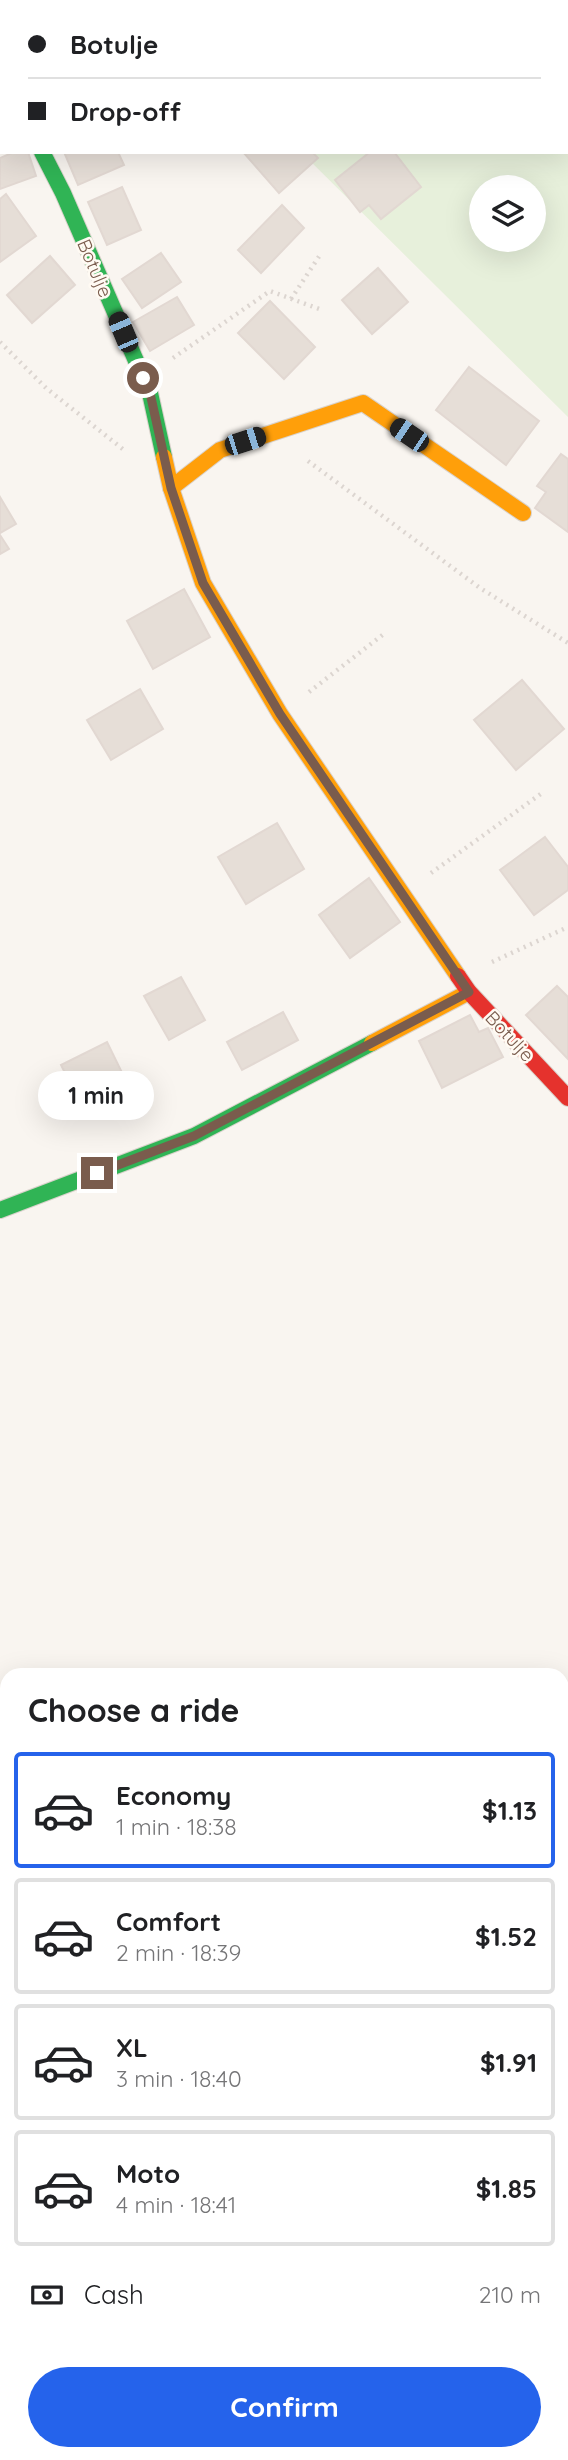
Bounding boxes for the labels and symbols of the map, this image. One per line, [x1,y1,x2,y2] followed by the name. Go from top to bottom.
[72,235,118,301] street label: Botulje
[106,309,141,355] car
[127,362,159,394] route start
[386,415,433,455] car
[222,425,269,457] car
[480,1005,540,1067] street label: Botulje
[39,1072,155,1120] callout: 1 min
[81,1157,113,1189] route end

